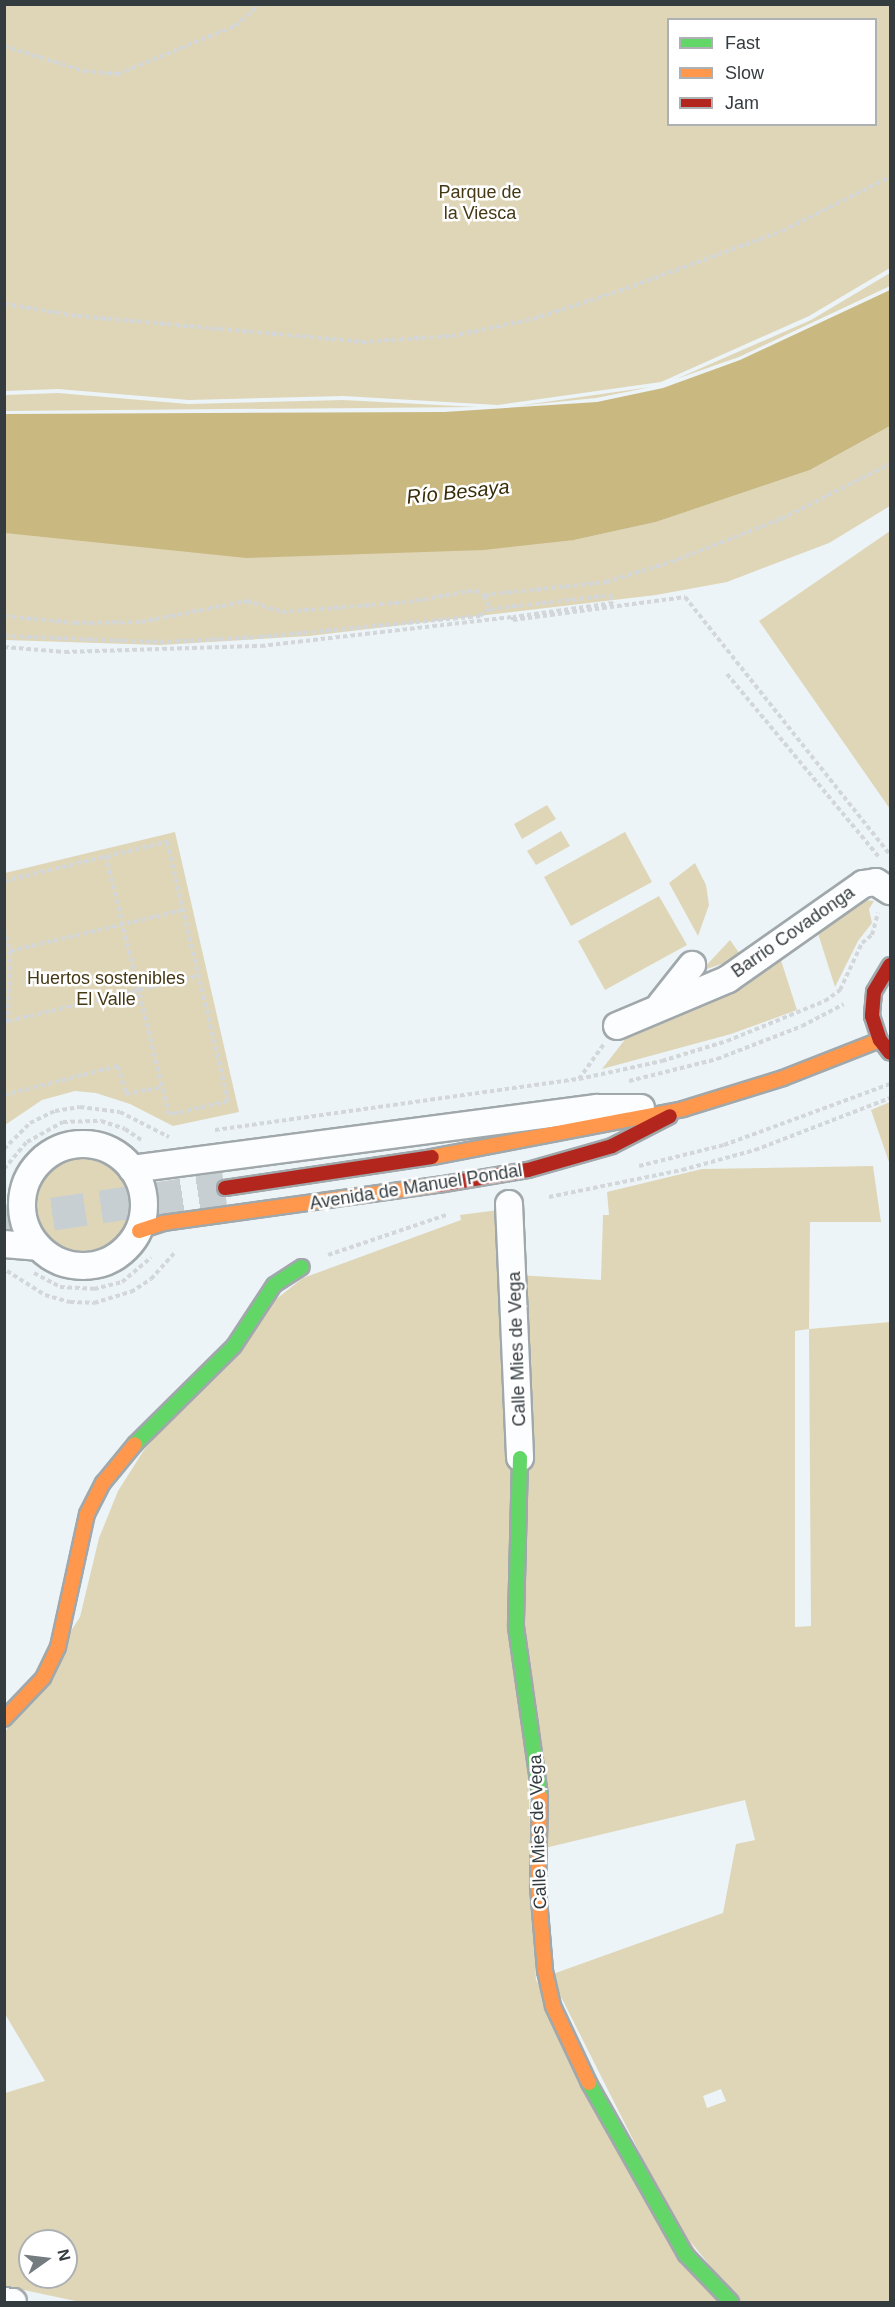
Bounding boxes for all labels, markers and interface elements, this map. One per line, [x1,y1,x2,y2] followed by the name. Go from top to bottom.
[667,18,877,126] legend
[725,33,760,53] text: Fast
[725,63,764,83] text: Slow
[725,93,759,113] text: Jam
[438,182,522,224] park label: Parque de la Viesca
[405,475,511,509] water label: Río Besaya
[727,882,859,982] street label: Barrio Covadonga
[27,968,185,1010] park label: Huertos sostenibles El Valle
[308,1160,524,1214] street label: Avenida de Manuel Pondal
[504,1271,530,1427] street label: Calle Mies de Vega
[525,1754,551,1910] street label: Calle Mies de Vega
[18,2229,78,2289] north arrow
[54,2247,74,2263] text: N

